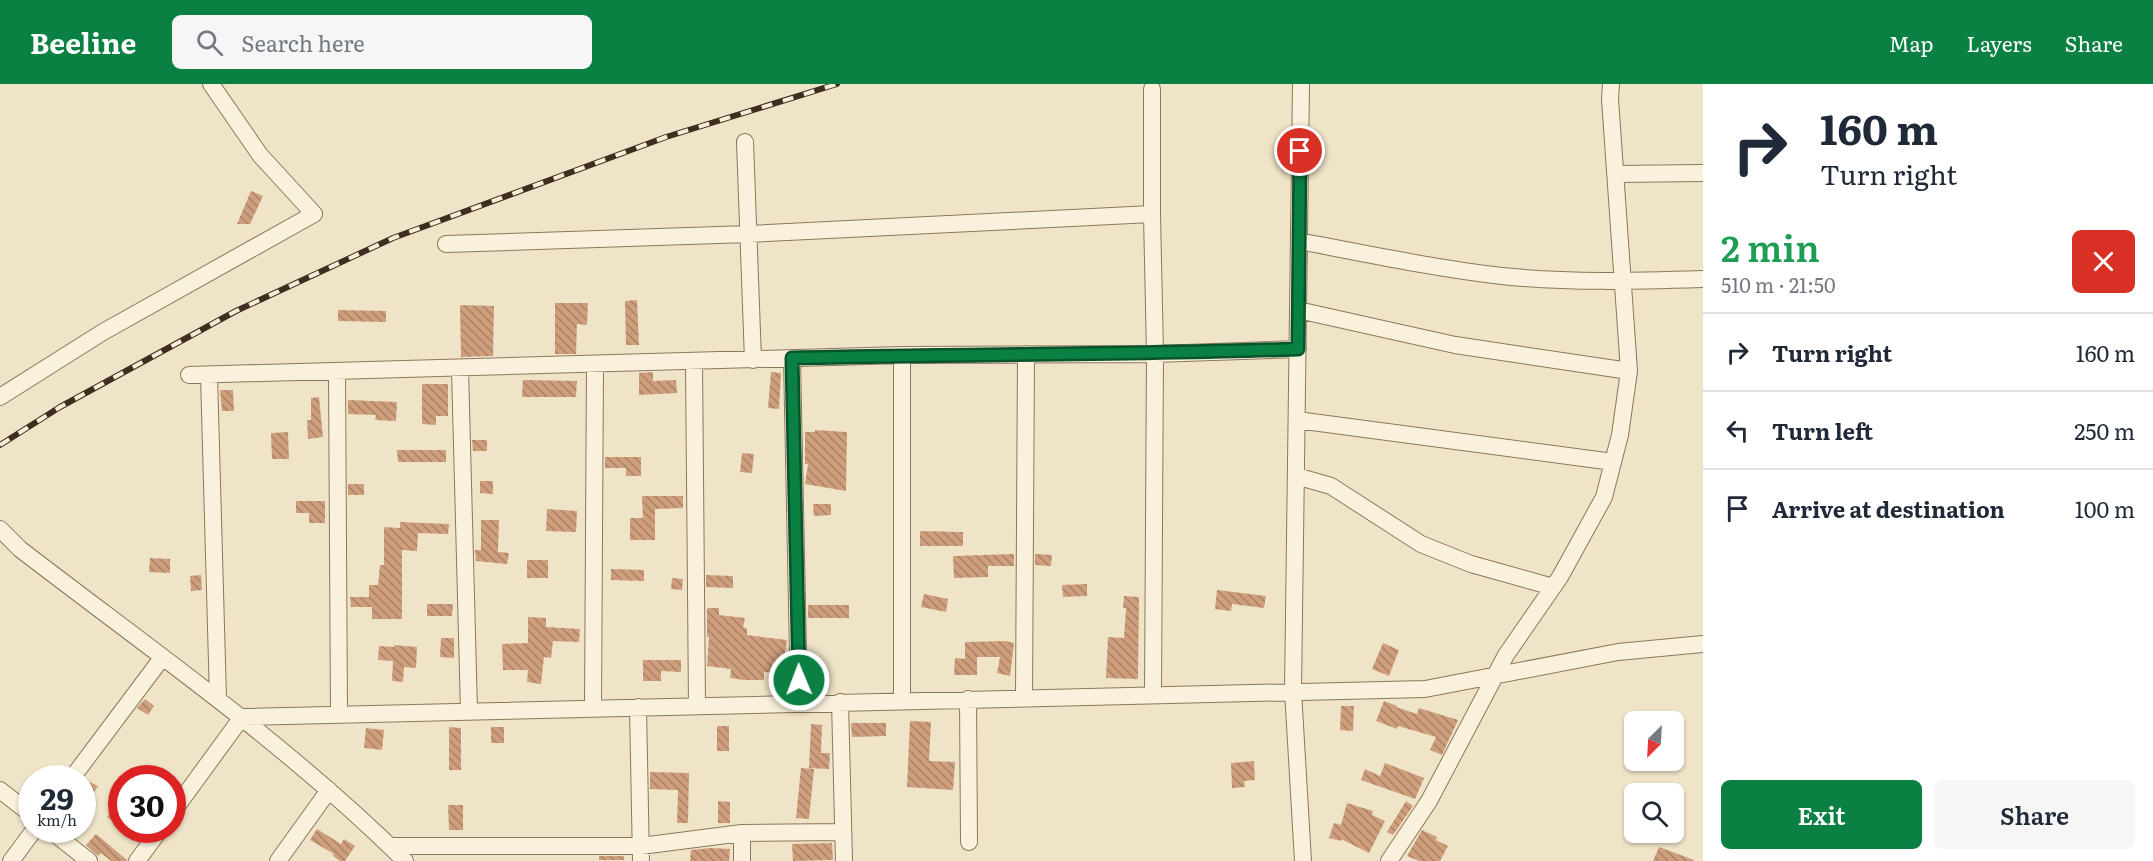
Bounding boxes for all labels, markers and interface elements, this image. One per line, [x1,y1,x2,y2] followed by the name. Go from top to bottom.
[172,15,592,69] search box
[30,21,136,63] text: Beeline
[193,26,226,59] icon: search
[241,26,365,59] text: Search here
[1889,27,1934,58] text: Map
[1967,27,2032,58] text: Layers
[2065,27,2123,58] text: Share
[1820,96,1938,158] text: 160 m
[1721,108,1799,186] icon: right
[1274,125,1325,176] pin
[1283,134,1316,167] icon: arrive
[1820,153,1957,193] text: Turn right
[1721,220,1820,273] text: 2 min
[2072,230,2135,293] button: close
[1721,269,1836,299] text: 510 m · 21:50
[1721,336,1754,369] icon: right
[1772,336,1892,369] text: Turn right
[2076,336,2135,369] text: 160 m
[1721,414,1754,447] icon: left
[1772,414,1873,447] text: Turn left
[2074,414,2135,447] text: 250 m
[1721,492,1754,525] icon: arrive
[1772,492,2005,525] text: Arrive at destination
[2075,492,2135,525] text: 100 m
[767,648,831,712] position arrow
[1624,711,1684,771] north arrow
[1624,711,1684,843] map controls
[108,765,186,843] speed limit sign: 30
[40,775,74,819] text: 29
[1721,780,1922,849] button: Exit
[1934,780,2135,849] button: Share
[1624,783,1684,843] button: search
[37,808,77,831] text: km/h

